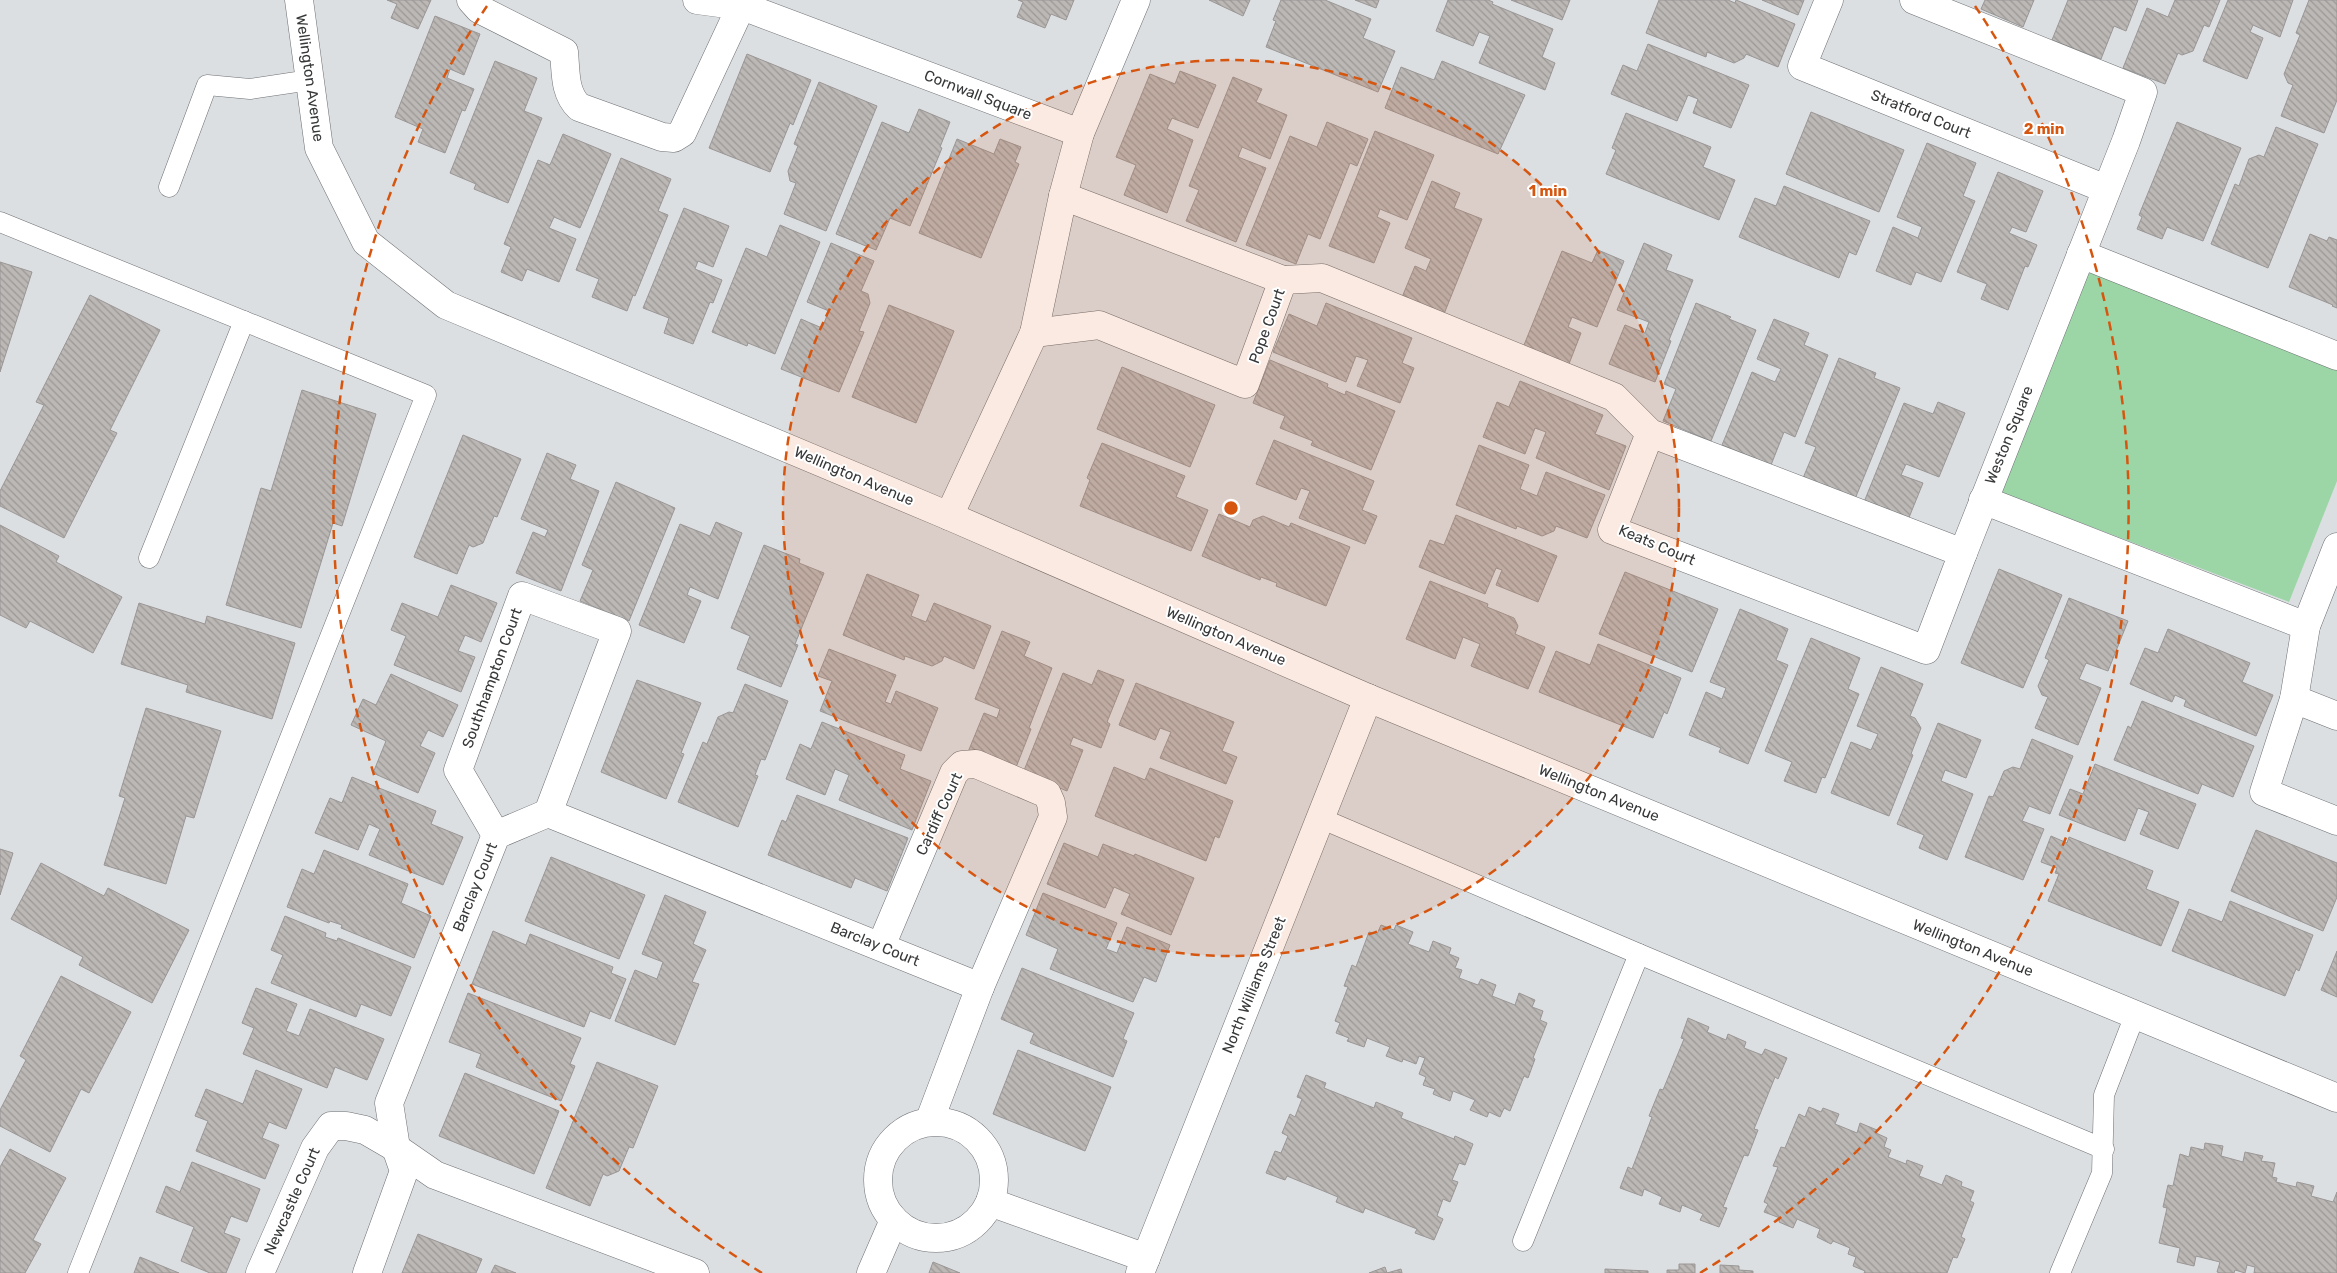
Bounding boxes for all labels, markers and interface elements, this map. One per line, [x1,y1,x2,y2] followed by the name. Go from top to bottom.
[292,13,328,143] street label: Wellington Avenue
[922,66,1034,124] street label: Cornwall Square
[1868,86,1974,142] street label: Stratford Court
[2024,120,2064,138] text: 2 min
[1529,182,1567,200] text: 1 min
[1245,286,1289,366] street label: Pope Court
[1981,383,2037,487] street label: Weston Square
[791,443,917,509] street label: Wellington Avenue
[1222,499,1240,517] centre of rings
[1616,521,1698,569] street label: Keats Court
[1163,603,1289,669] street label: Wellington Avenue
[458,605,526,751] street label: Southhampton Court
[1536,761,1662,825] street label: Wellington Avenue
[912,770,966,858] street label: Cardiff Court
[449,840,501,934] street label: Barclay Court
[1218,914,1290,1056] street label: North Williams Street
[1910,916,2036,980] street label: Wellington Avenue
[828,918,922,970] street label: Barclay Court
[260,1144,324,1257] street label: Newcastle Court

